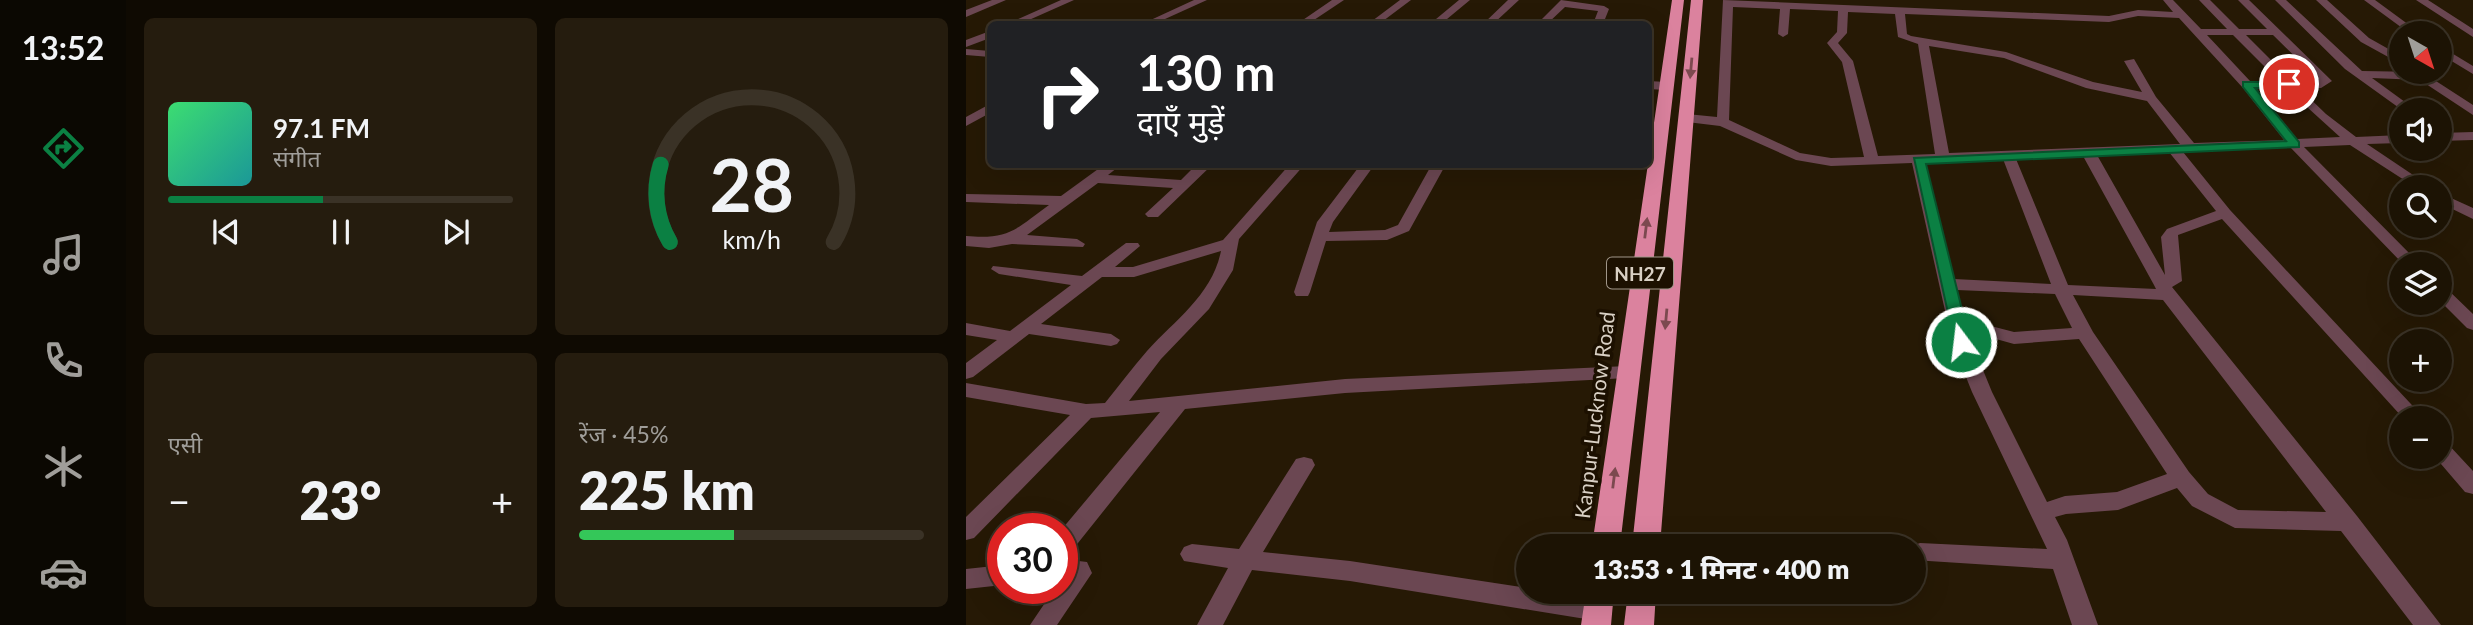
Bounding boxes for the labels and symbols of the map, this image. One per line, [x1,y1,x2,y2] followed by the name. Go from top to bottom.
[2389,21,2452,84] north arrow
[2259,54,2319,114] pin
[1685,57,1696,79] one-way arrow
[1640,217,1651,239] one-way arrow
[1607,258,1673,288] road number: NH27
[1924,305,1998,379] position arrow
[1660,308,1671,330] one-way arrow
[1569,310,1619,520] street label: Kanpur-Lucknow Road
[1609,467,1620,489] one-way arrow
[987,513,1078,604] speed limit sign: 30

